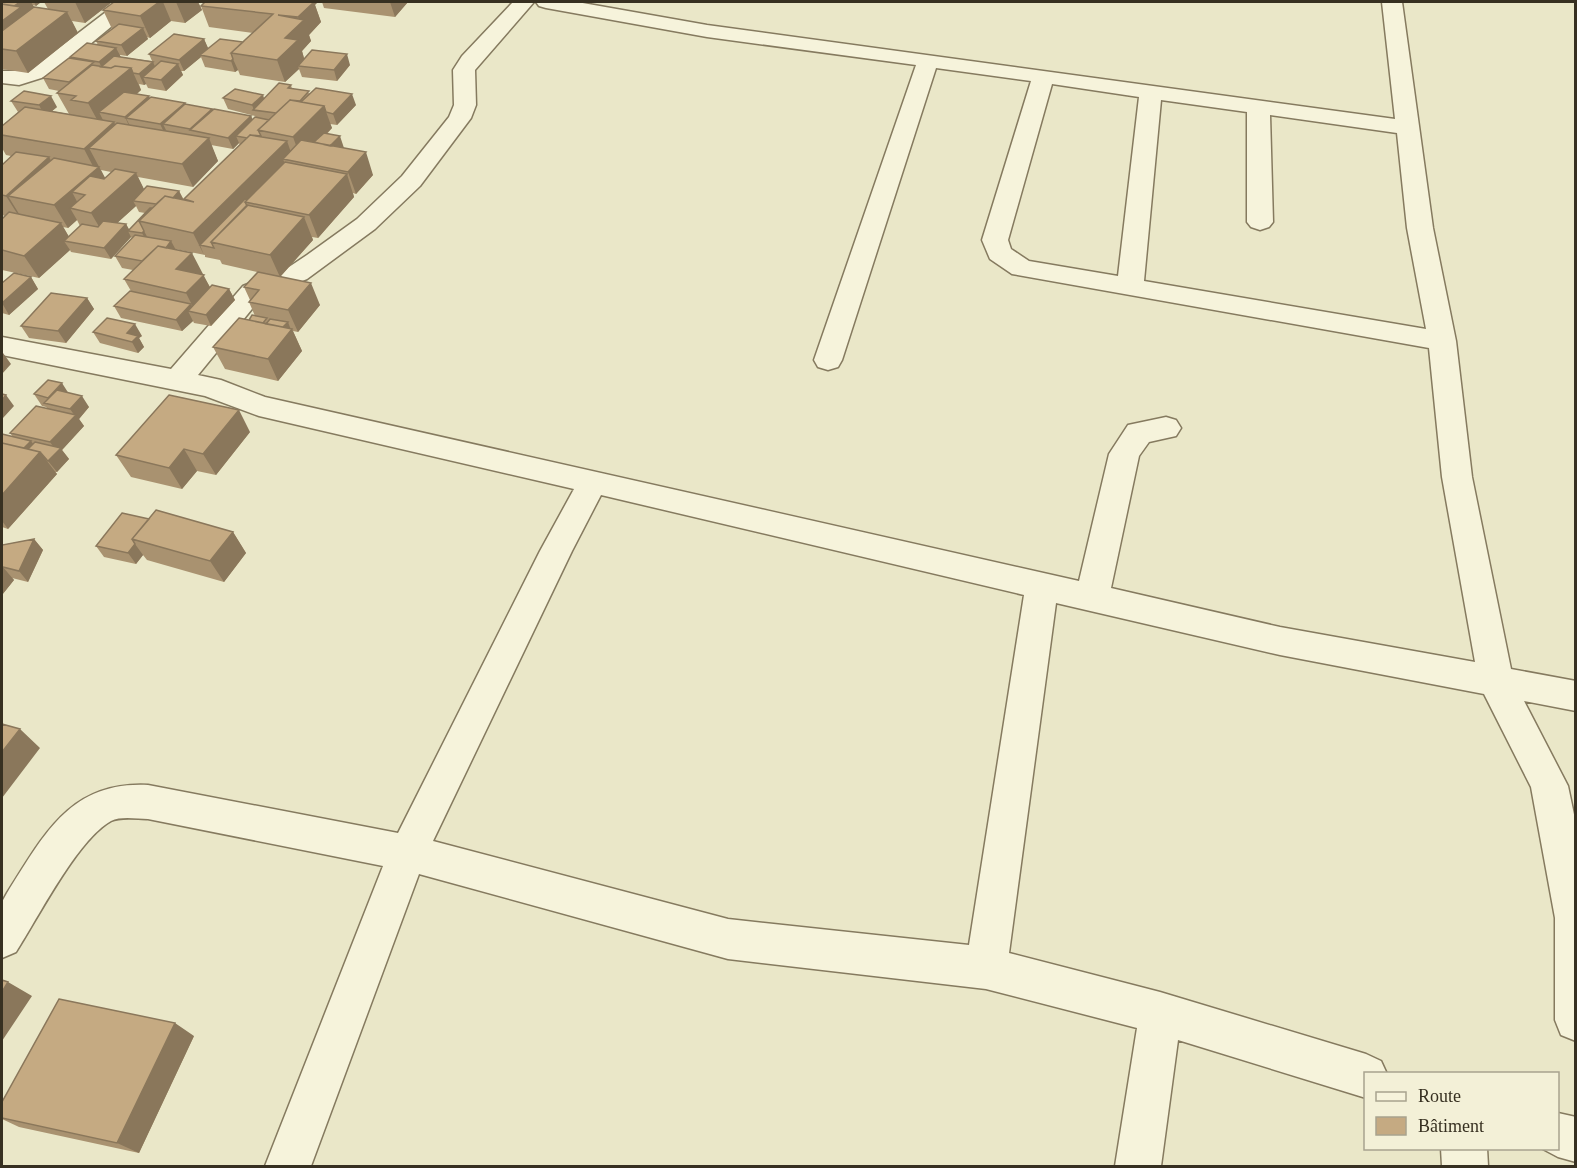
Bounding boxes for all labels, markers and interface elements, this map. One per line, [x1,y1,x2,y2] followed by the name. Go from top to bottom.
[1364,1072,1559,1150] legend
[1418,1086,1461,1106] text: Route
[1418,1116,1484,1136] text: Bâtiment

